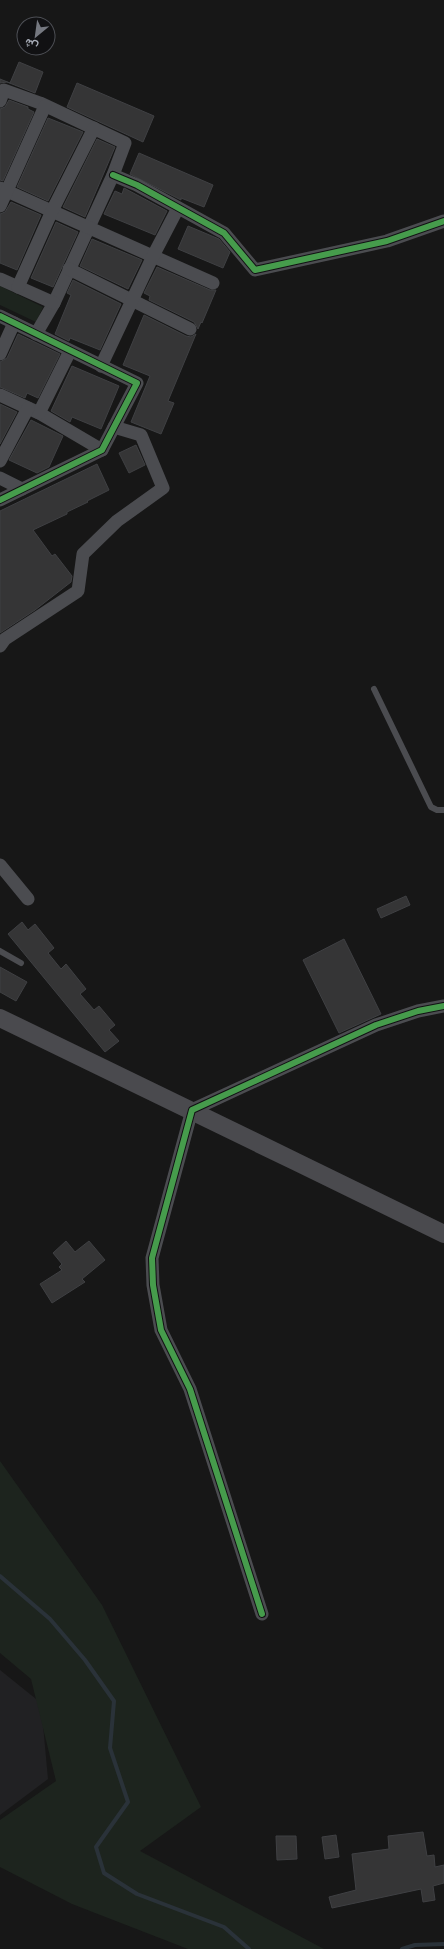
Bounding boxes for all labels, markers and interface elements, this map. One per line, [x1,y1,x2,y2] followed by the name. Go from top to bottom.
[16,16,56,56] north arrow
[22,35,40,54] text: ش

